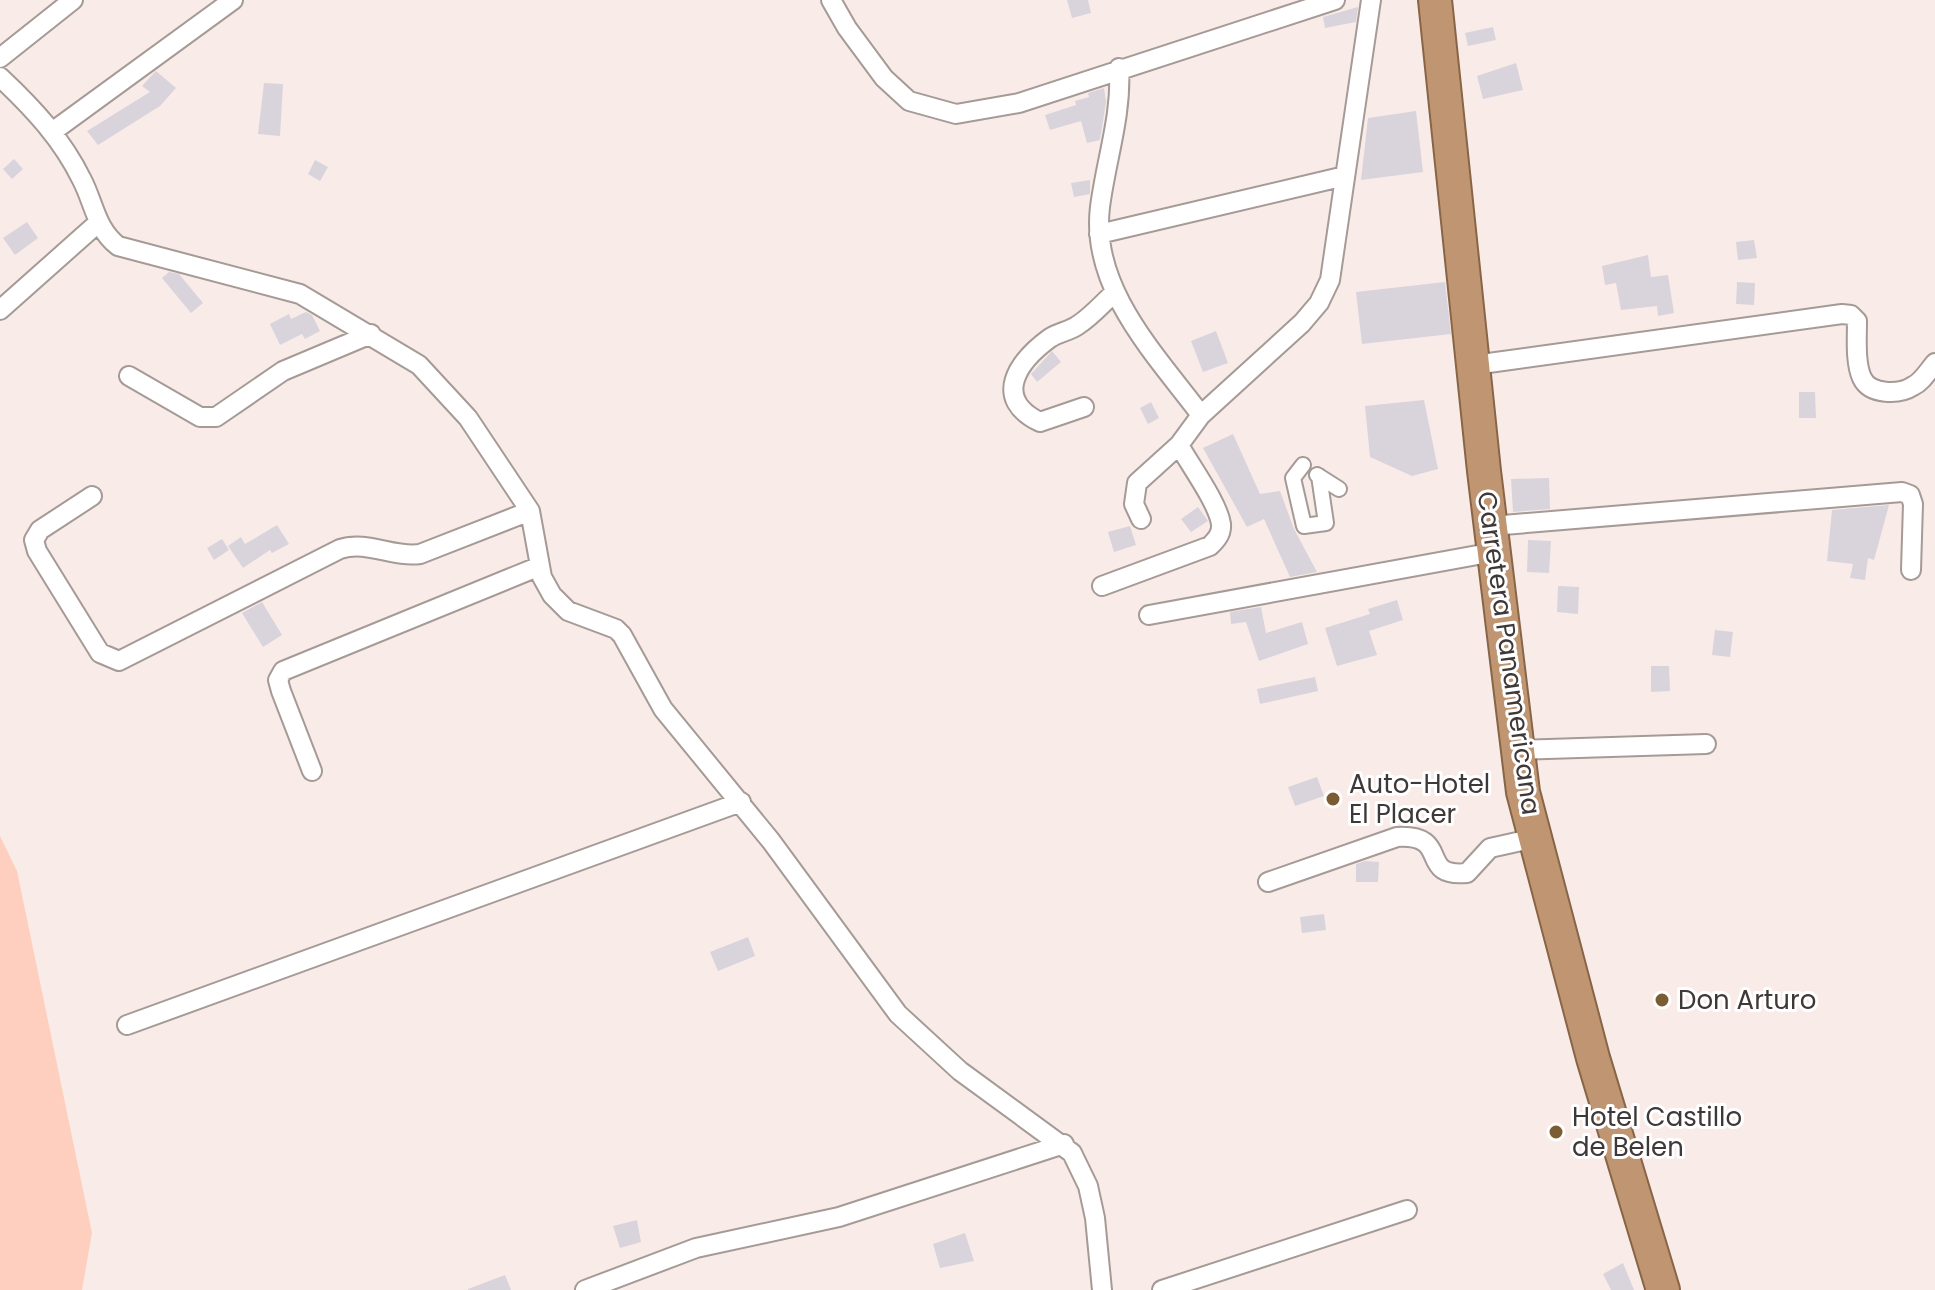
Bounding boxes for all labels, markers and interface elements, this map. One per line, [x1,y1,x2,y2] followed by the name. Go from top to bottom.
[1468,489,1550,817] street label: Carretera Panamericana
[1349,766,1490,832] place label: Auto-Hotel El Placer
[1324,790,1342,808] marker: Auto-Hotel El Placer
[1678,982,1816,1018] place label: Don Arturo
[1653,991,1671,1009] marker: Don Arturo
[1572,1099,1742,1165] place label: Hotel Castillo de Belen
[1547,1123,1565,1141] marker: Hotel Castillo de Belen

